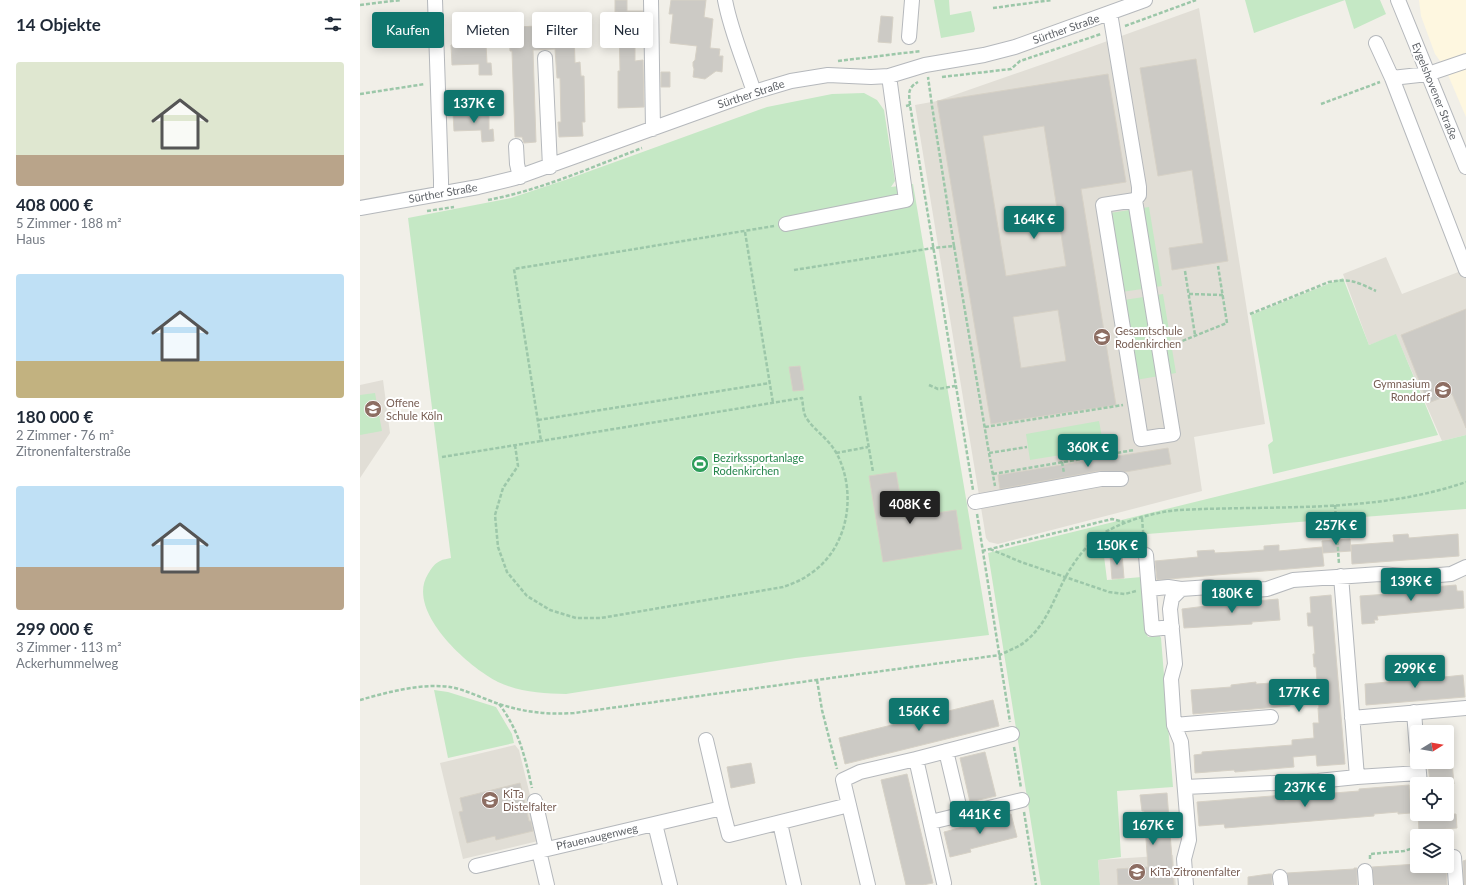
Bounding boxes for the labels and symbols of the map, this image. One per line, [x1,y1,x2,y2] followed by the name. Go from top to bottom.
[1031,11,1101,46] street label: Sürther Straße
[1410,40,1461,142] street label: Eygelshovener Straße
[716,77,786,110] street label: Sürther Straße
[441,90,507,124] pin: 137K €
[407,180,479,205] street label: Sürther Straße
[1001,206,1067,240] pin: 164K €
[1115,324,1183,350] place label: Gesamtschule Rodenkirchen
[1092,327,1112,347] school or university icon: Gesamtschule Rodenkirchen
[1373,377,1430,403] place label: Gymnasium Rondorf
[1433,380,1453,400] school or university icon: Gymnasium Rondorf
[386,396,443,422] place label: Offene Schule Köln
[363,399,383,419] school or university icon: Offene Schule Köln
[1055,434,1121,468] pin: 360K €
[713,451,804,477] place label: Bezirkssportanlage Rodenkirchen
[690,454,710,474] sports icon: Bezirkssportanlage Rodenkirchen
[877,491,943,525] pin: 408K €
[1303,512,1369,546] pin: 257K €
[1084,532,1150,566] pin: 150K €
[1378,568,1444,602] pin: 139K €
[1199,580,1265,614] pin: 180K €
[1382,655,1448,689] pin: 299K €
[1266,679,1332,713] pin: 177K €
[886,698,952,732] pin: 156K €
[1410,725,1454,769] north arrow
[1272,774,1338,808] pin: 237K €
[503,787,557,813] place label: KiTa Distelfalter
[480,790,500,810] school or university icon: KiTa Distelfalter
[947,801,1013,835] pin: 441K €
[1120,812,1186,846] pin: 167K €
[555,821,639,852] street label: Pfauenaugenweg
[1127,862,1147,882] school or university icon: KiTa Zitronenfalter
[1150,865,1240,878] place label: KiTa Zitronenfalter

